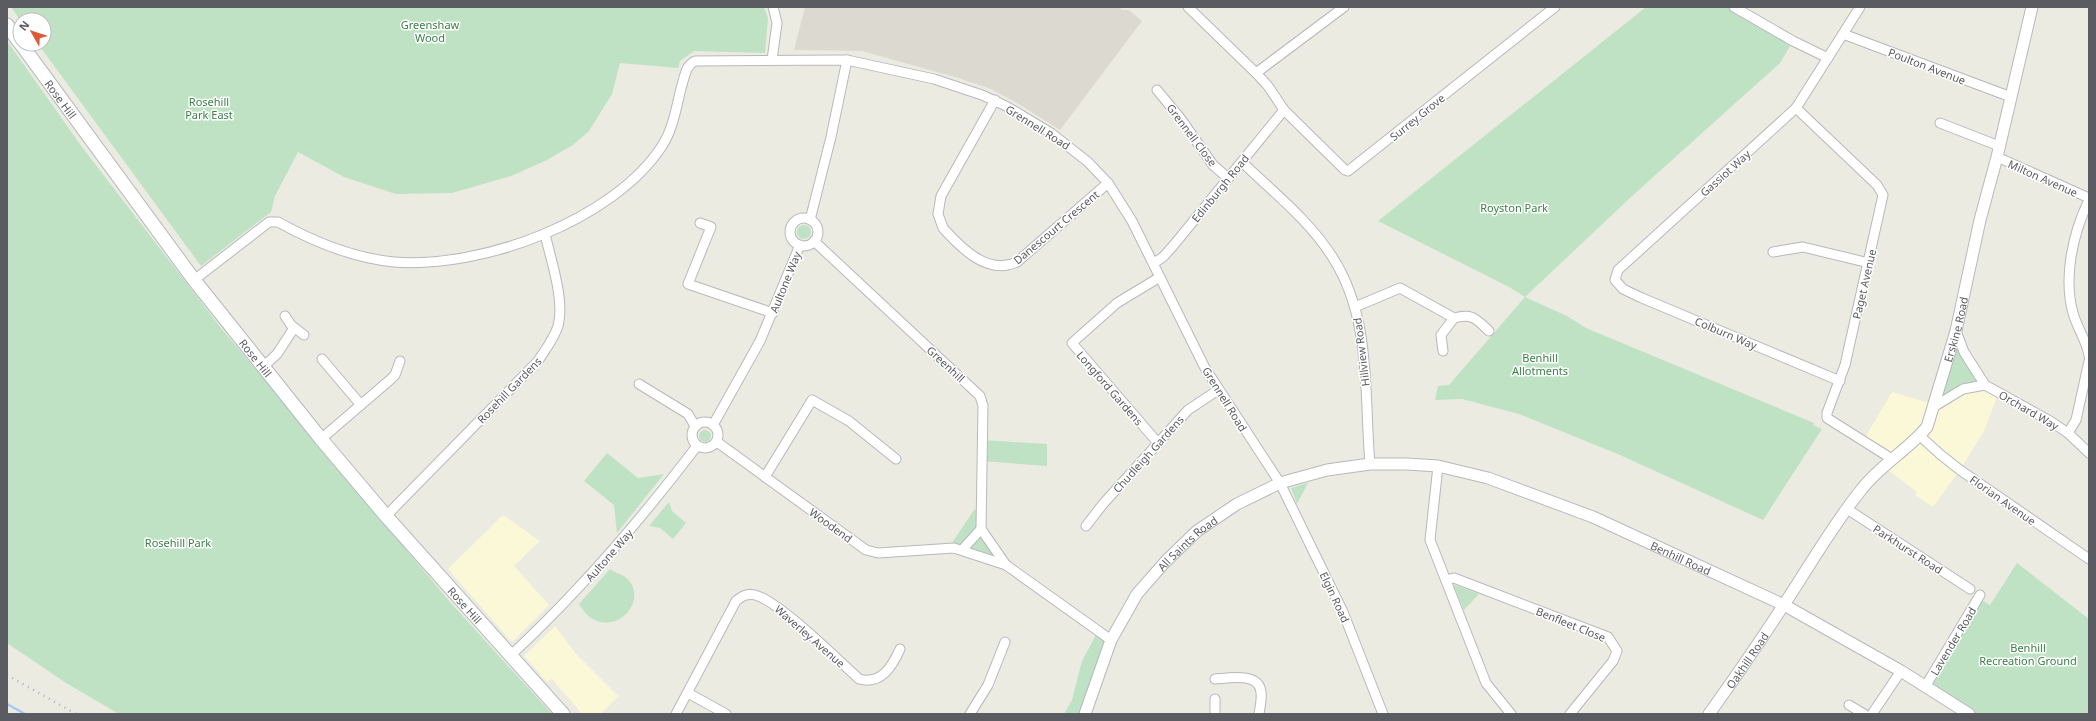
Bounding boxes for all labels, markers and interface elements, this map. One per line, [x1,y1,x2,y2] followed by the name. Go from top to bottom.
[12,12,52,52] north arrow
[15,17,32,34] text: N
[401,17,460,45] park label: Greenshaw Wood
[1886,44,1968,88] street label: Poulton Avenue
[42,76,80,121] street label: Rose Hill
[1386,90,1448,144] street label: Surrey Grove
[185,94,233,122] park label: Rosehill Park East
[1003,101,1073,153] street label: Grennell Road
[1164,101,1220,169] street label: Grennell Close
[1697,146,1754,200] street label: Gassiot Way
[1188,151,1252,225] street label: Edinburgh Road
[2006,156,2080,200] street label: Milton Avenue
[1010,187,1102,267] street label: Danescourt Crescent
[1480,200,1548,215] park label: Royston Park
[1849,248,1879,320] street label: Paget Avenue
[766,249,804,315] street label: Aultone Way
[1940,295,1971,364] street label: Erskine Road
[1693,313,1760,353] street label: Colburn Way
[1349,317,1373,387] street label: Hillview Road
[236,336,276,380] street label: Rose Hill
[924,343,968,385] street label: Greenhill
[1074,348,1146,428] street label: Longford Gardens
[1512,350,1568,378] park label: Benhill Allotments
[473,354,545,426] street label: Rosehill Gardens
[1199,364,1251,434] street label: Grennell Road
[1996,387,2062,433] street label: Orchard Way
[1109,412,1187,496] street label: Chudleigh Gardens
[1967,472,2039,528] street label: Florian Avenue
[806,504,856,546] street label: Woodend
[1154,512,1220,574] street label: All Saints Road
[1870,521,1946,577] street label: Parkhurst Road
[582,525,636,584] street label: Aultone Way
[145,535,211,550] park label: Rosehill Park
[1648,537,1714,578] street label: Benhill Road
[1317,569,1353,625] street label: Elgin Road
[445,583,486,626] street label: Rose Hill
[772,601,848,671] street label: Waverley Avenue
[1534,603,1608,645] street label: Benfleet Close
[1927,604,1979,678] street label: Lavender Road
[1722,629,1771,691] street label: Oakhill Road
[1979,640,2077,668] park label: Benhill Recreation Ground

